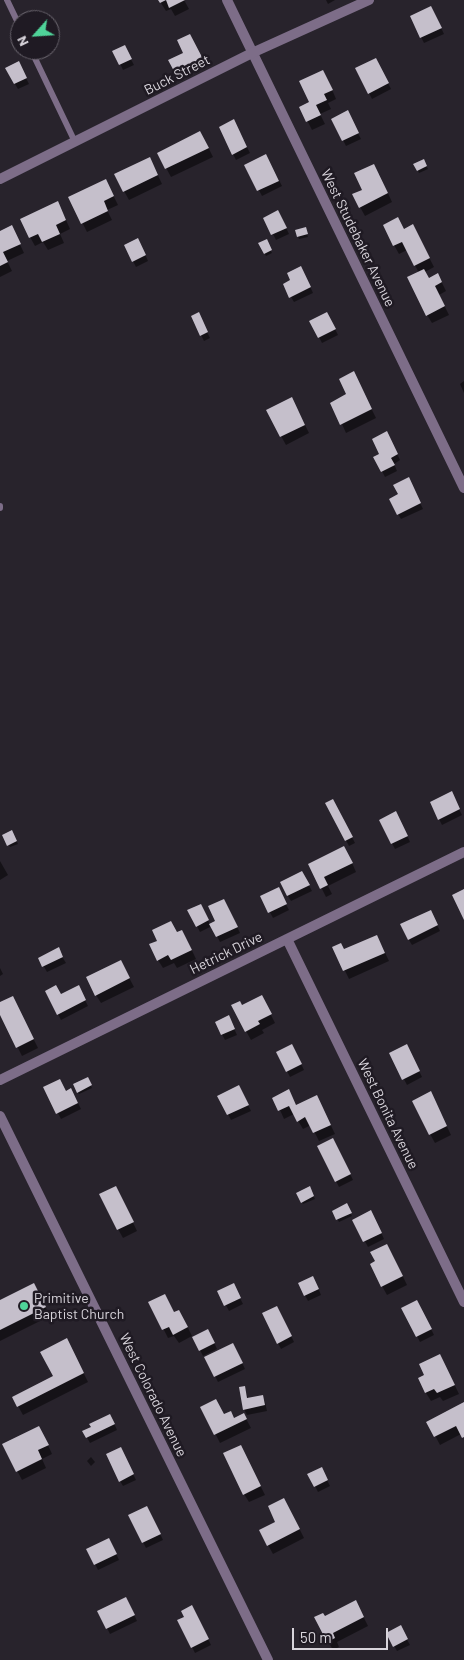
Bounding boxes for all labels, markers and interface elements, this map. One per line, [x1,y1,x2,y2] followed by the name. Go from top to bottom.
[10,10,60,60] north arrow
[12,33,32,49] text: N
[141,51,213,99] street label: Buck Street
[317,167,399,309] street label: West Studebaker Avenue
[187,928,265,978] street label: Hetrick Drive
[354,1056,422,1172] street label: West Bonita Avenue
[34,1290,124,1322] place label: Primitive Baptist Church
[18,1300,30,1312] marker: Primitive Baptist Church
[116,1331,190,1459] street label: West Colorado Avenue
[294,1618,390,1650] scale bar
[300,1628,332,1646] text: 50 m

